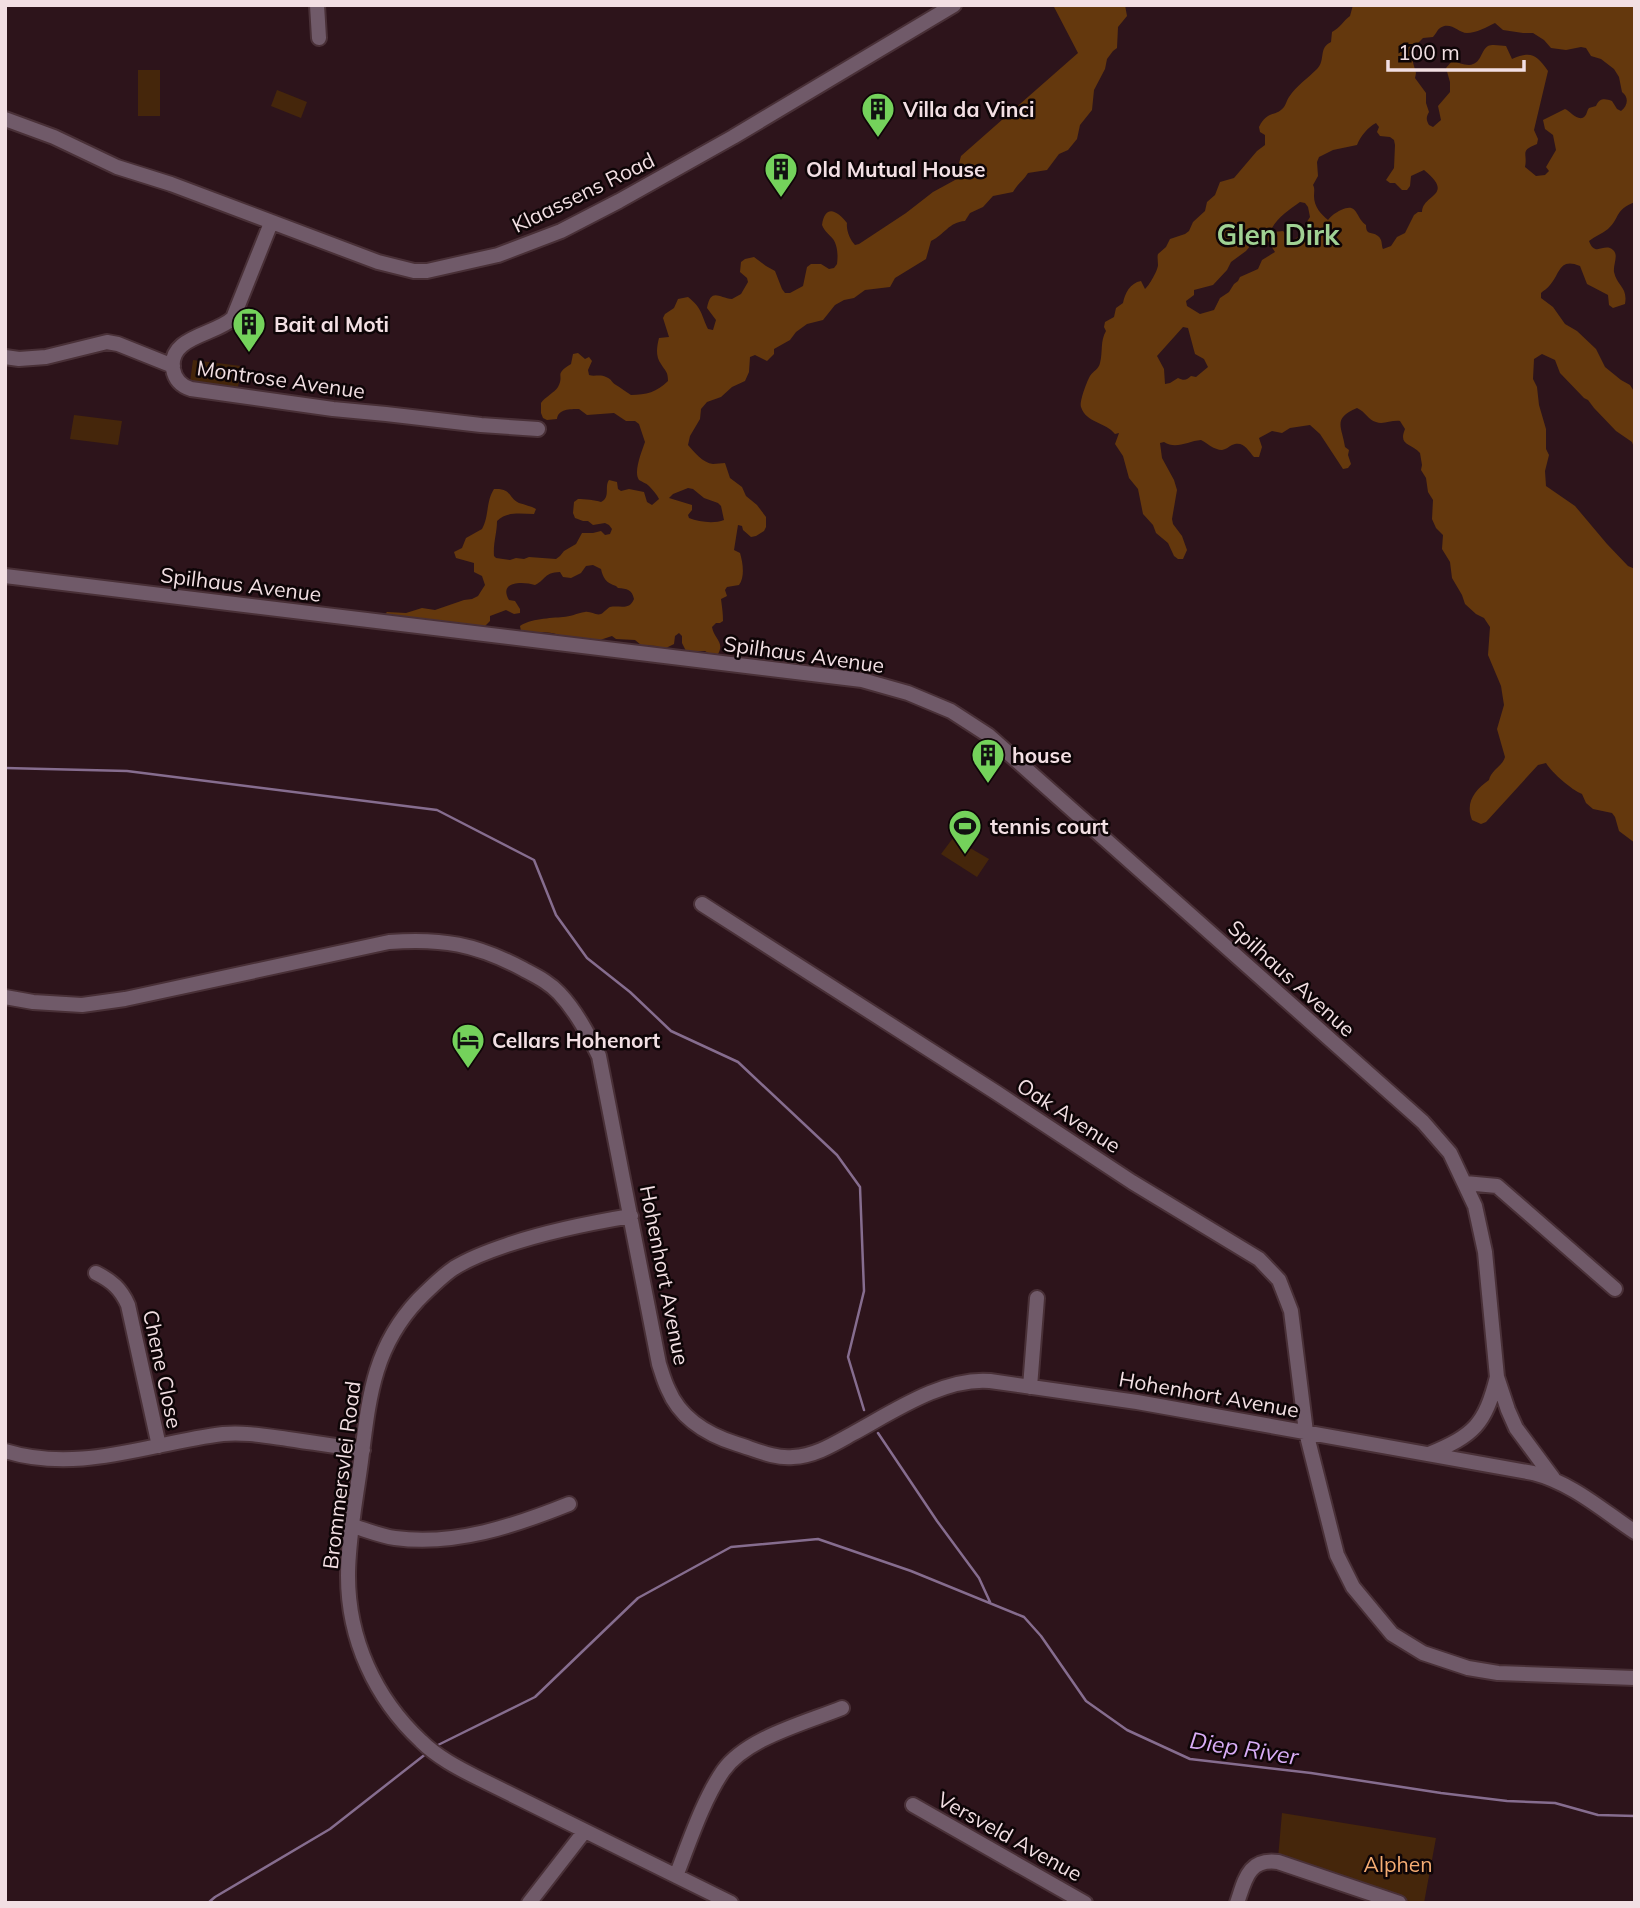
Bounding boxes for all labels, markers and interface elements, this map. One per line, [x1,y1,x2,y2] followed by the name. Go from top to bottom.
[1388,28,1524,72] scale bar
[1398,39,1460,65] text: 100 m
[859,90,897,139] building icon: Villa da Vinci
[902,96,1035,122] place label: Villa da Vinci
[507,146,659,238] street label: Klaassens Road
[762,150,800,199] building icon: Old Mutual House
[806,156,986,182] place label: Old Mutual House
[1216,217,1340,252] district label: Glen Dirk
[230,305,268,354] building icon: Bait al Moti
[274,311,389,337] place label: Bait al Moti
[195,354,367,404] street label: Montrose Avenue
[159,561,323,607] street label: Spilhaus Avenue
[722,630,886,678] street label: Spilhaus Avenue
[969,736,1007,785] building icon: house
[1012,742,1072,768] place label: house
[946,807,984,856] sports icon: tennis court
[990,813,1109,839] place label: tennis court
[1223,914,1361,1042] street label: Spilhaus Avenue
[449,1021,487,1070] hotel icon: Cellars Hohenort
[492,1027,660,1053] place label: Cellars Hohenort
[1012,1072,1126,1158] street label: Oak Avenue
[635,1183,695,1367] street label: Hohenhort Avenue
[138,1307,188,1431] street label: Chene Close
[1117,1365,1301,1423] street label: Hohenhort Avenue
[317,1379,365,1571] street label: Brommersvlei Road
[1188,1725,1302,1771] water label: Diep River
[933,1786,1087,1886] street label: Versveld Avenue
[1363,1851,1433,1877] park label: Alphen

